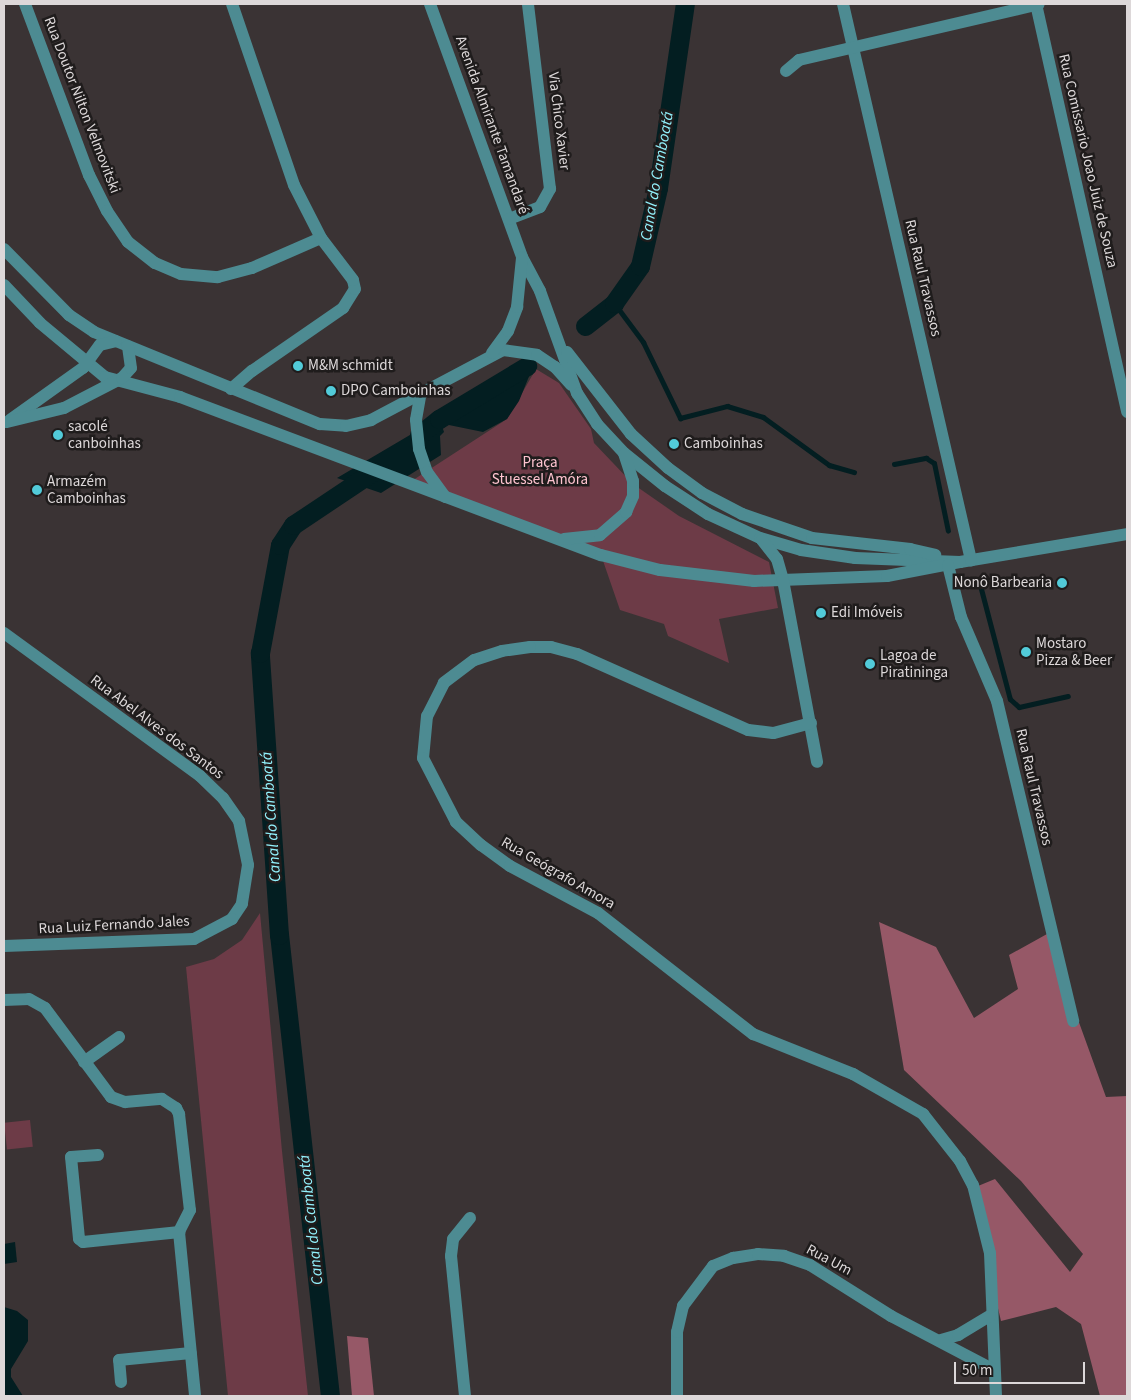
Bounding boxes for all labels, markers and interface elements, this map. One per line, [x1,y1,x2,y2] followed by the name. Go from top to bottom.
[40,14,124,196] street label: Rua Doutor Nilton Velmovitski
[451,33,533,217] street label: Avenida Almirante Tamandaré
[1055,52,1121,270] street label: Rua Comissario Joao Juiz de Souza
[544,71,574,171] street label: Via Chico Xavier
[636,110,678,242] water label: Canal do Camboatá
[901,218,945,338] street label: Rua Raul Travassos
[308,357,393,375] place label: M&M schmidt
[292,360,304,372] marker: M&M schmidt
[341,382,451,400] place label: DPO Camboinhas
[325,385,337,397] marker: DPO Camboinhas
[68,417,141,452] place label: sacolé canboinhas
[52,429,64,441] marker: sacolé canboinhas
[684,435,763,453] place label: Camboinhas
[668,438,680,450] marker: Camboinhas
[492,453,588,488] park label: Praça Stuessel Amóra
[47,472,126,507] place label: Armazém Camboinhas
[31,484,43,496] marker: Armazém Camboinhas
[954,574,1052,592] place label: Nonô Barbearia
[1056,577,1068,589] marker: Nonô Barbearia
[831,604,903,622] place label: Edi Imóveis
[815,607,827,619] marker: Edi Imóveis
[1036,634,1112,669] place label: Mostaro Pizza & Beer
[880,646,948,681] place label: Lagoa de Piratininga
[1020,646,1032,658] marker: Mostaro Pizza & Beer
[864,658,876,670] marker: Lagoa de Piratininga
[87,671,227,783] street label: Rua Abel Alves dos Santos
[1012,727,1056,847] street label: Rua Raul Travassos
[257,751,285,883] water label: Canal do Camboatá
[498,833,618,913] street label: Rua Geógrafo Amora
[38,912,190,938] street label: Rua Luiz Fernando Jales
[295,1154,327,1286] water label: Canal do Camboatá
[803,1240,855,1280] street label: Rua Um
[956,1352,1087,1384] scale bar
[962,1360,992,1381] text: 50 m

